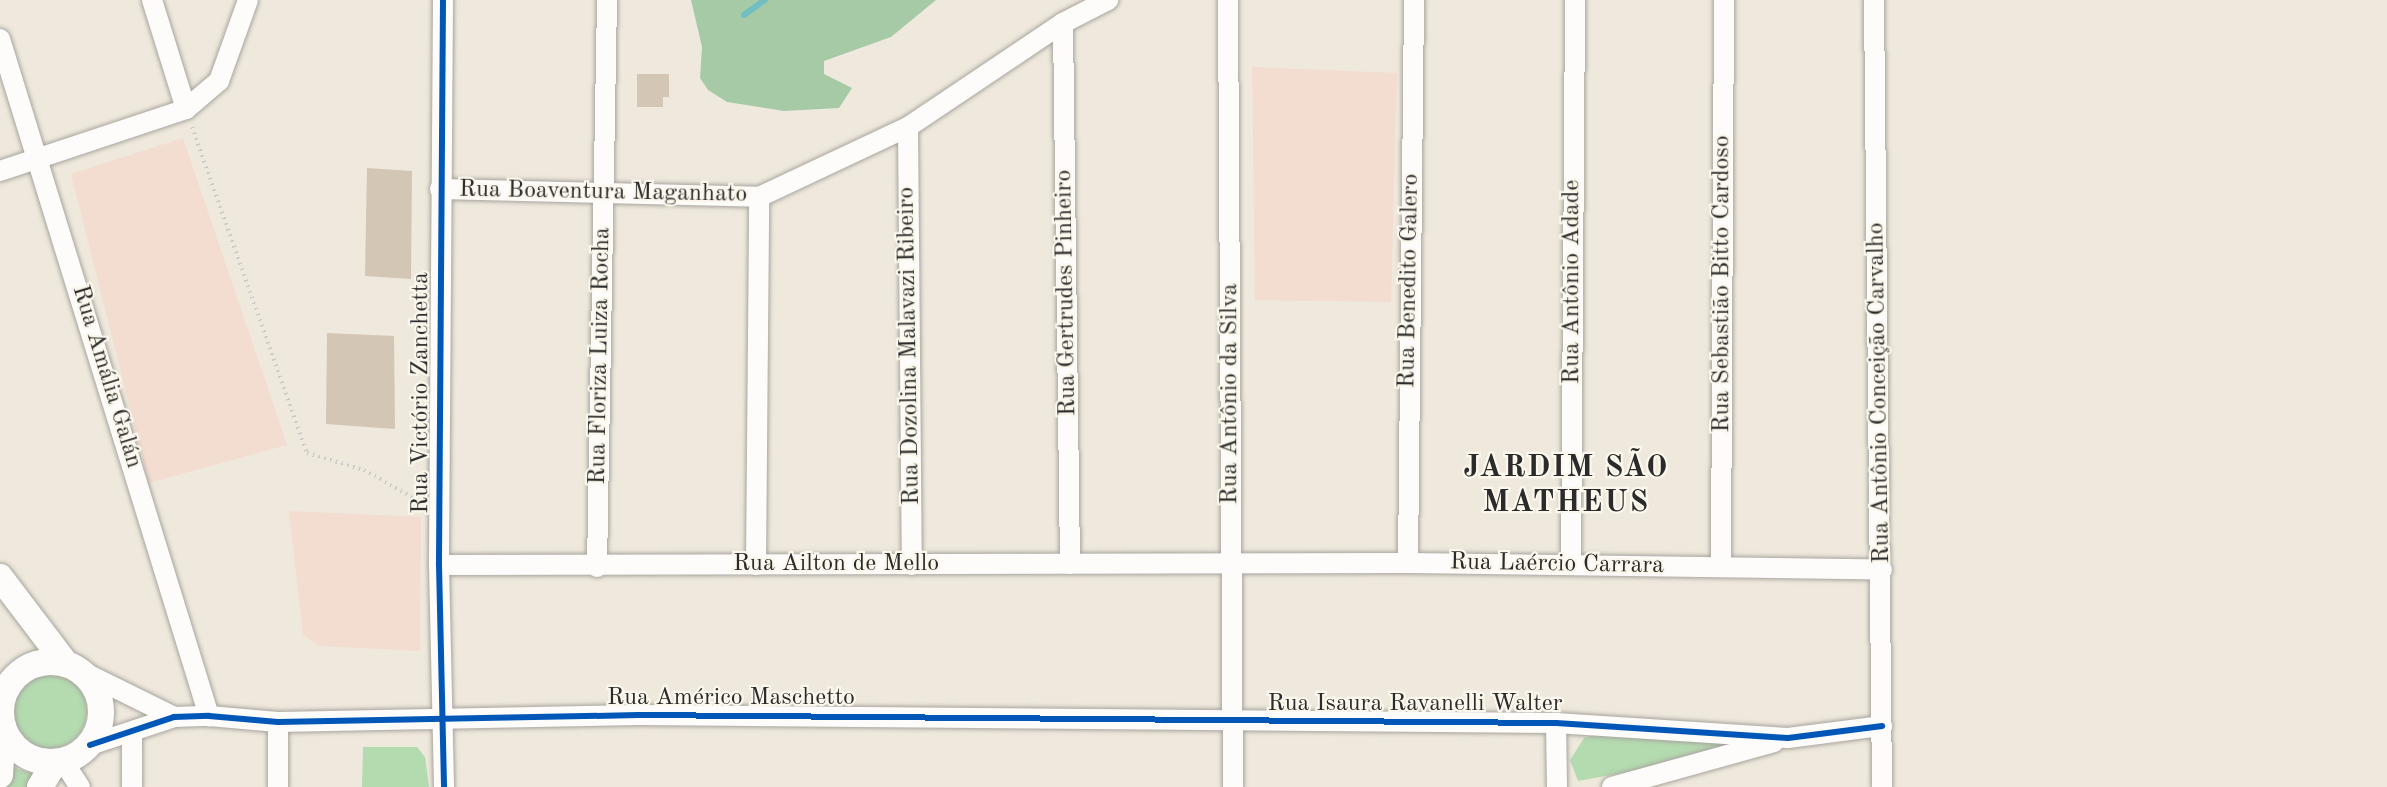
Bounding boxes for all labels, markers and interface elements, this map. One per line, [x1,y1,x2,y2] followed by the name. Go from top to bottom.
[1709,135,1737,433] street label: Rua Sebastião Bitto Cardoso
[1050,169,1084,417] street label: Rua Gertrudes Pinheiro
[1394,173,1426,389] street label: Rua Benedito Galero
[459,176,747,210] street label: Rua Boaventura Maganhato
[1559,180,1587,384] street label: Rua Antônio Adade
[893,187,927,505] street label: Rua Dozolina Malavazi Ribeiro
[1863,222,1897,564] street label: Rua Antônio Conceição Carvalho
[584,227,618,485] street label: Rua Floriza Luiza Rocha
[408,272,436,514] street label: Rua Victório Zanchetta
[64,282,148,472] street label: Rua Amália Galán
[1217,284,1245,504] street label: Rua Antônio da Silva
[1463,450,1669,520] district label: JARDIM SÃO MATHEUS
[1450,549,1664,581] street label: Rua Laércio Carrara
[733,551,939,579] street label: Rua Ailton de Mello
[607,685,855,713] street label: Rua Américo Maschetto
[1267,691,1563,719] street label: Rua Isaura Ravanelli Walter

